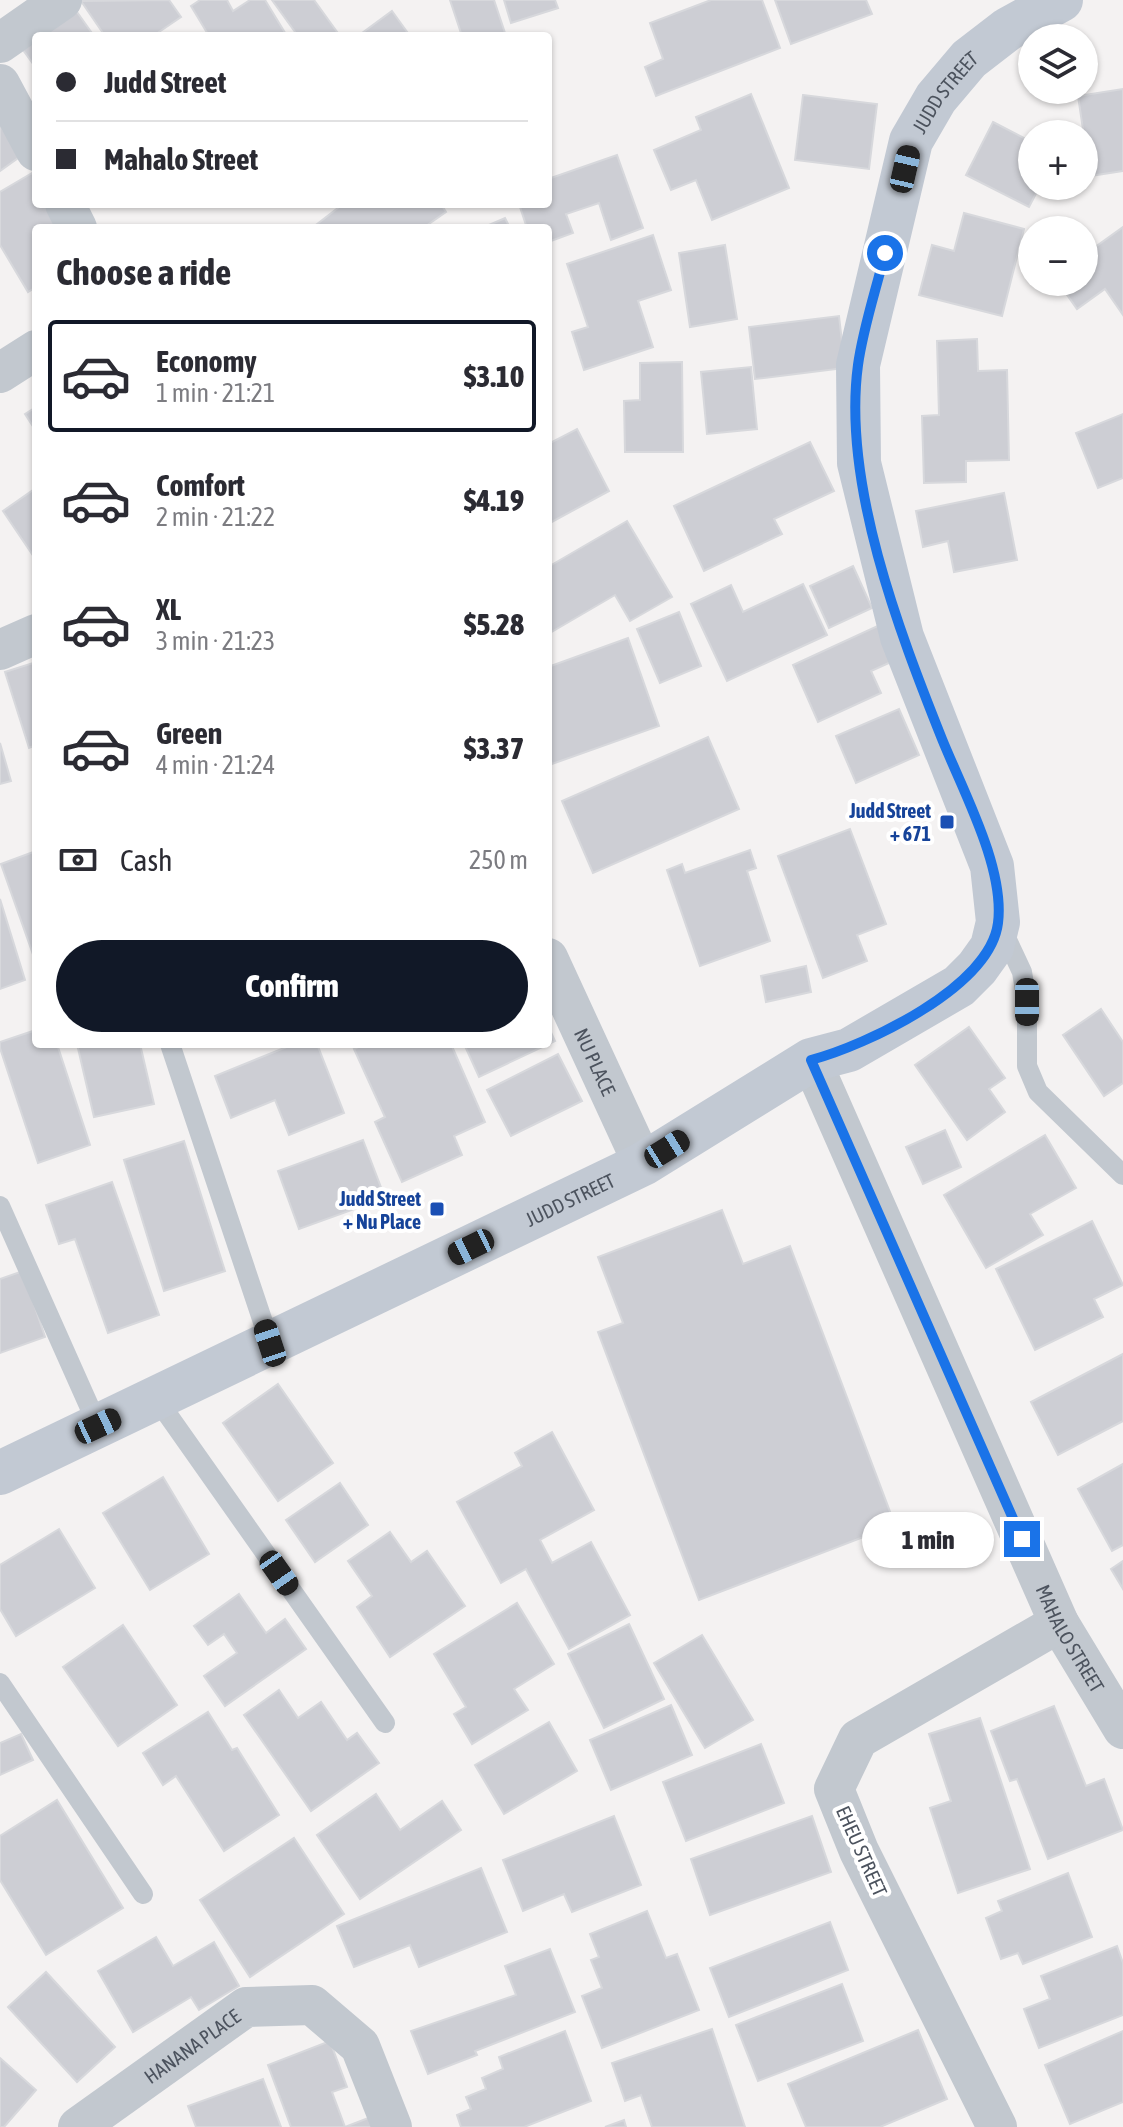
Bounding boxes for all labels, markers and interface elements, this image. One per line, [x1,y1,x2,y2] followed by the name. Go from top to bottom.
[1018,24,1098,296] map controls
[1018,24,1098,104] button: layers
[907,45,982,137] street label: JUDD STREET
[104,65,226,99] text: Judd Street
[1018,120,1098,200] button: +
[104,142,258,176] text: Mahalo Street
[888,143,922,195] car
[1018,216,1098,296] button: −
[867,235,903,271] route start
[56,251,231,293] text: Choose a ride
[60,340,132,412] icon: car
[156,344,257,378] text: Economy
[464,359,524,393] text: $3.10
[156,378,275,408] text: 1 min · 21:21
[60,464,132,536] icon: car
[156,468,245,502] text: Comfort
[464,483,524,517] text: $4.19
[156,502,275,532] text: 2 min · 21:22
[60,588,132,660] icon: car
[156,592,181,626] text: XL
[464,607,524,641] text: $5.28
[156,626,275,656] text: 3 min · 21:23
[60,712,132,784] icon: car
[156,716,222,750] text: Green
[464,731,524,765] text: $3.37
[156,750,275,780] text: 4 min · 21:24
[848,799,931,845] place label: Judd Street + 671
[938,813,956,831] marker: Judd Street + 671
[56,838,100,882] icon: cash
[120,843,173,877] text: Cash
[469,845,528,875] text: 250 m
[56,940,528,1032] button: Confirm
[1015,978,1039,1026] car
[570,1024,621,1099] street label: NU PLACE
[640,1126,694,1172] car
[521,1168,618,1230] street label: JUDD STREET
[338,1187,421,1233] place label: Judd Street + Nu Place
[428,1200,446,1218] marker: Judd Street + Nu Place
[444,1226,498,1268] car
[251,1316,289,1370] car
[71,1405,125,1447] car
[862,1511,994,1567] callout: 1 min
[1004,1521,1040,1557] route end
[901,1525,955,1555] text: 1 min
[255,1546,303,1600] car
[1032,1581,1110,1696] street label: MAHALO STREET
[832,1802,892,1900] street label: EHEU STREET
[140,2003,245,2088] street label: HANANA PLACE

